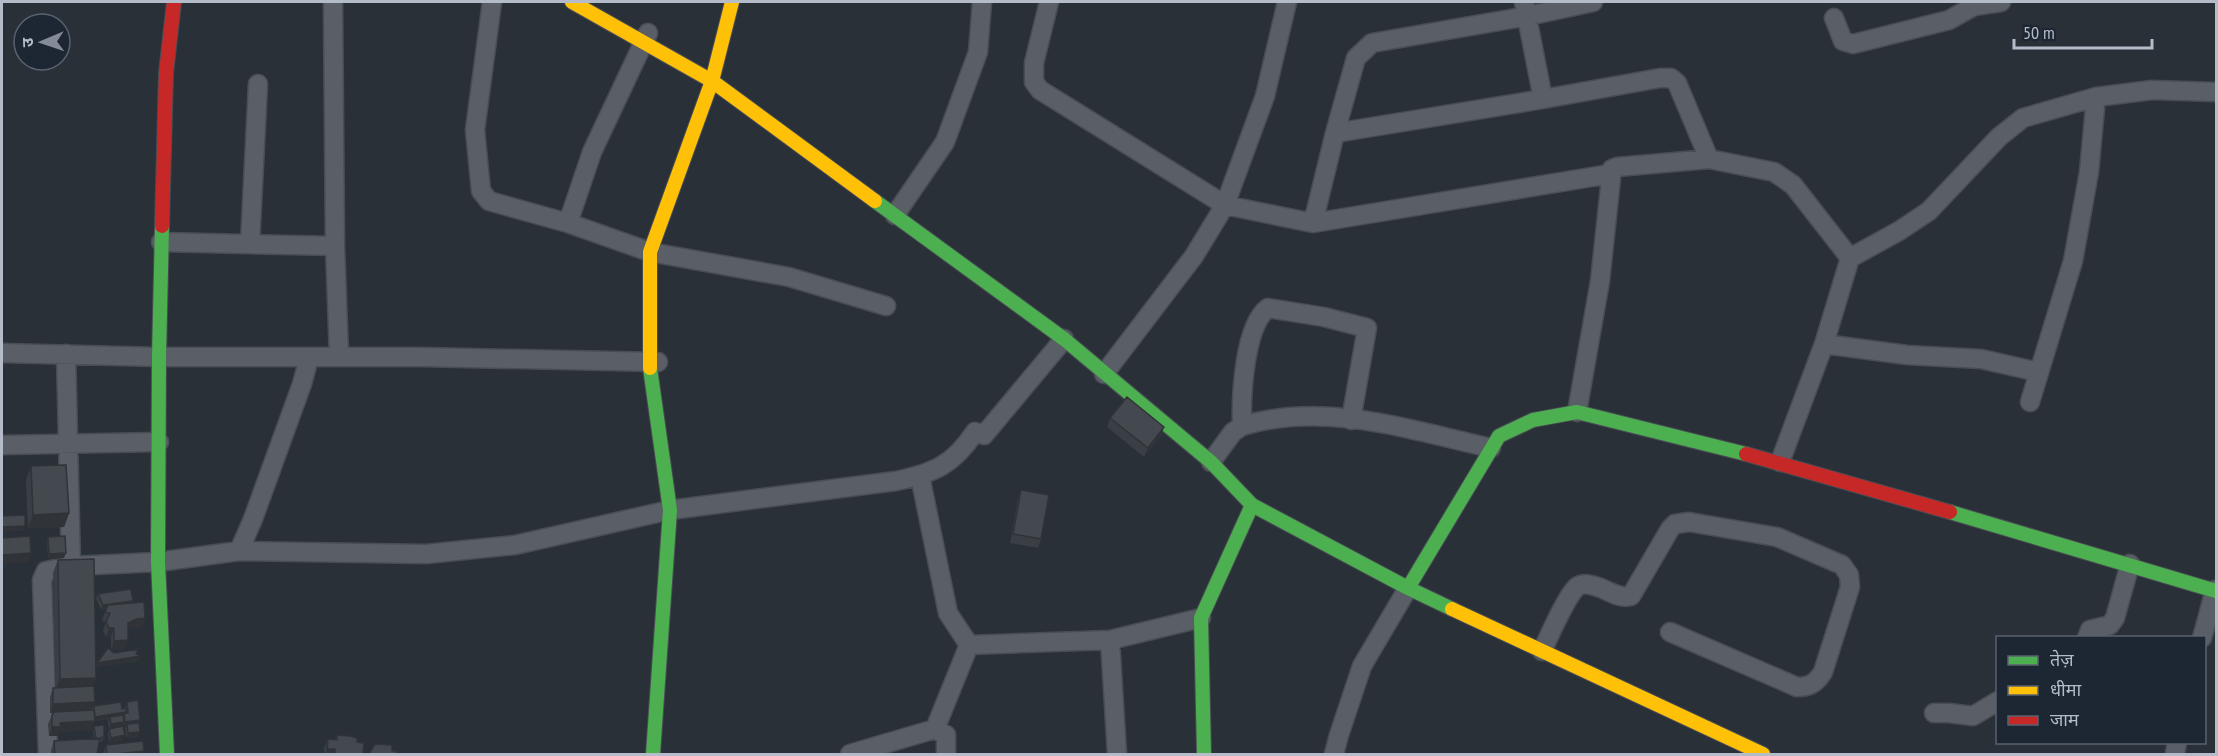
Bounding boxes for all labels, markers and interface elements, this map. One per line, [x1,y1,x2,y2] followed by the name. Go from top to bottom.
[12,12,72,72] north arrow
[2014,12,2152,50] scale bar
[2023,21,2055,44] text: 50 m
[17,37,37,48] text: उ
[1996,636,2206,744] legend
[2050,648,2074,671] text: तेज़
[2050,678,2081,701] text: धीमा
[2050,708,2080,731] text: जाम

